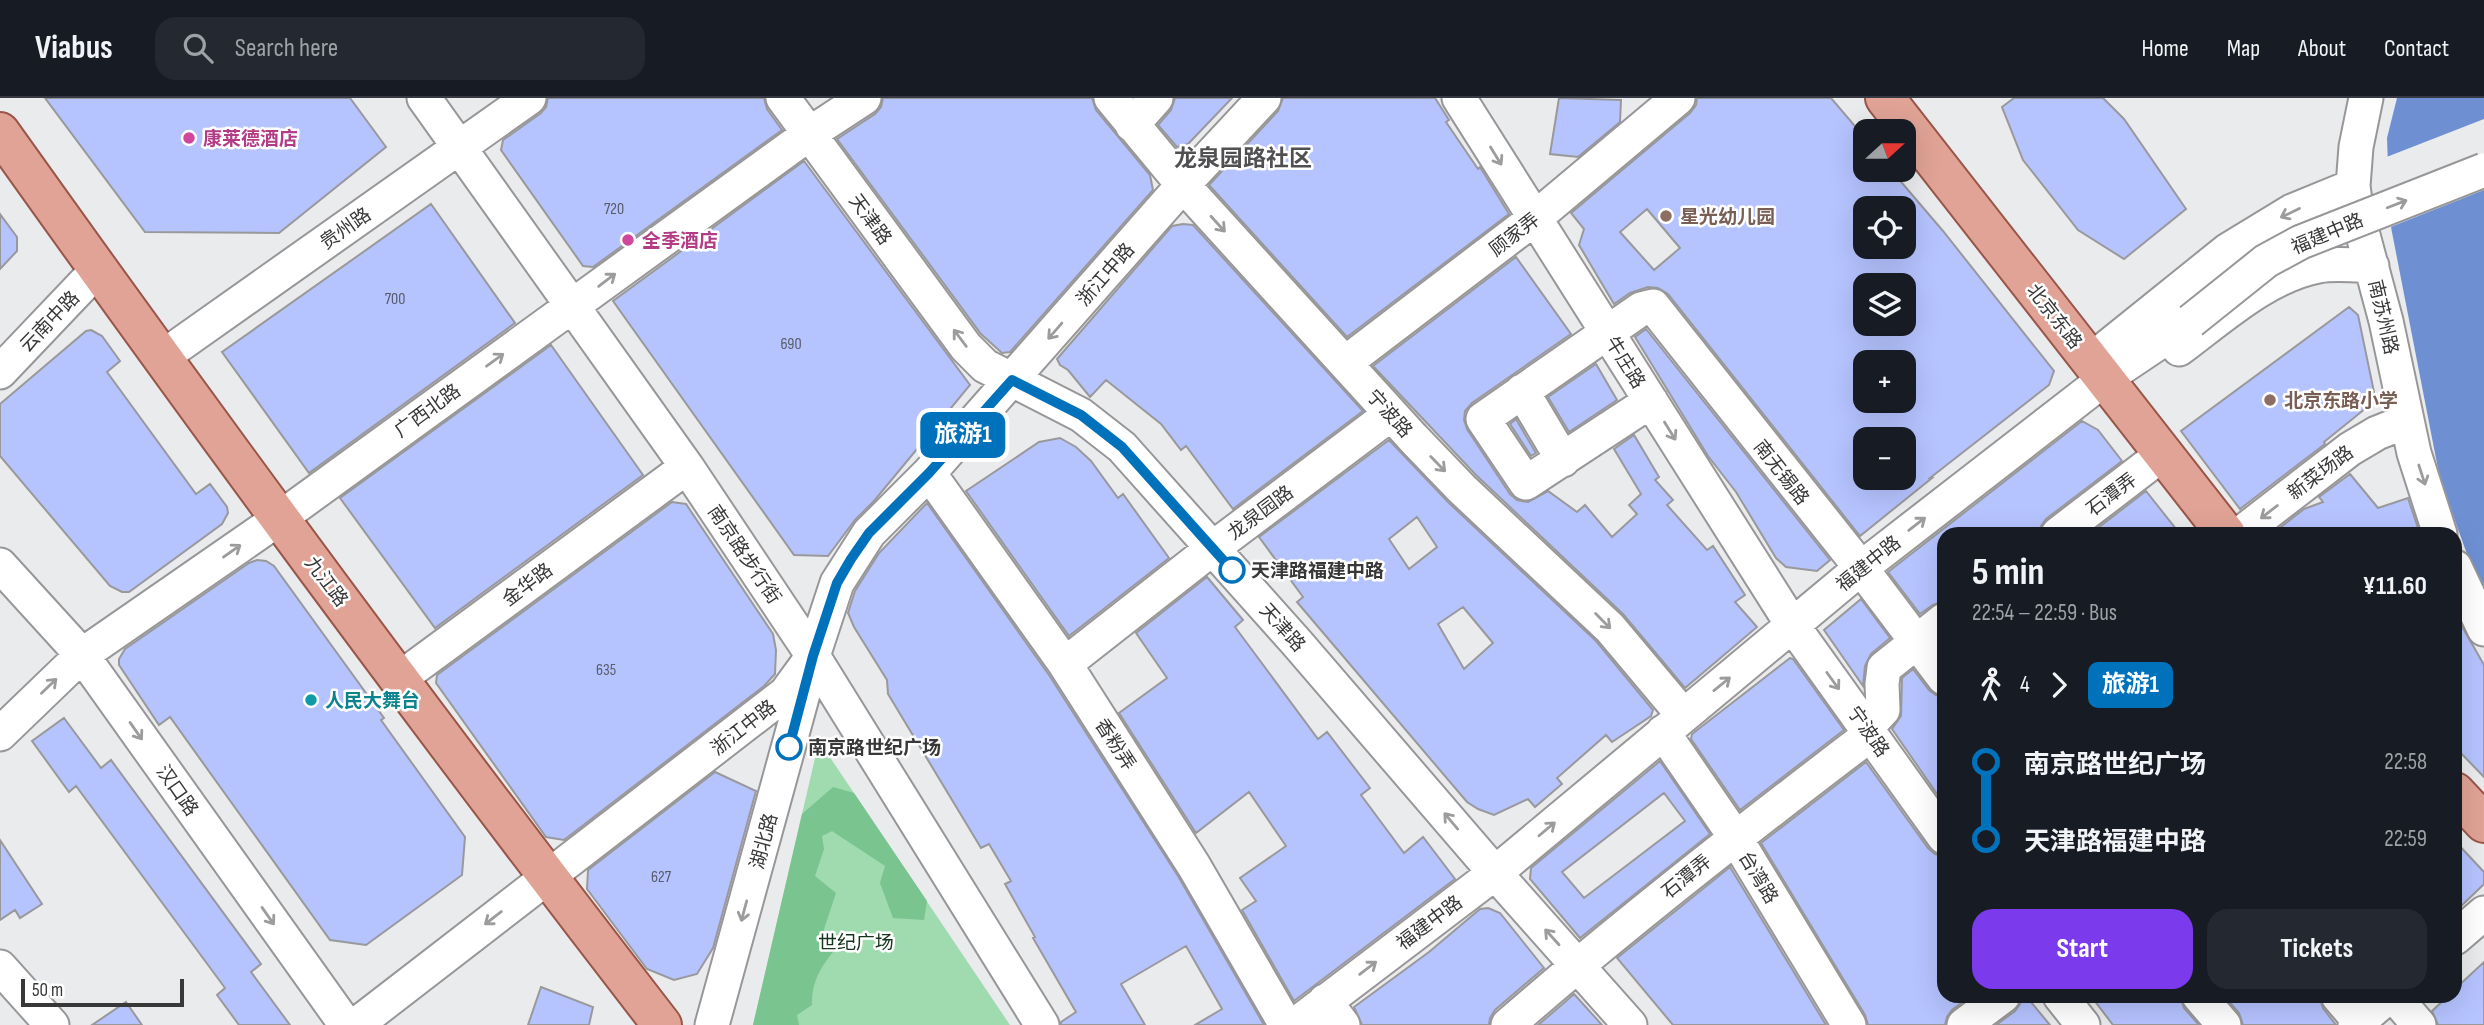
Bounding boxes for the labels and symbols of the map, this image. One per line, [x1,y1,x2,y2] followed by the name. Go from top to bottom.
[1853,119,1916,182] north arrow
[203,128,298,151] place label: 康莱德酒店
[181,130,197,146] marker: 康莱德酒店
[1174,145,1312,173] district label: 龙泉园路社区
[1489,145,1503,165] one-way arrow
[844,190,896,250] street label: 天津路
[2386,196,2408,209] one-way arrow
[604,200,624,219] house number: 720
[316,203,376,255] street label: 贵州路
[1680,206,1775,229] place label: 星光幼儿园
[2280,206,2301,220] one-way arrow
[1658,208,1674,224] marker: 星光幼儿园
[1485,209,1544,262] street label: 顾家弄
[2288,209,2367,260] street label: 福建中路
[1210,215,1226,233] one-way arrow
[642,230,718,253] place label: 全季酒店
[620,232,636,248] marker: 全季酒店
[1073,239,1140,311] street label: 浙江中路
[597,272,616,287] one-way arrow
[2363,278,2402,357] street label: 南苏州路
[2021,280,2086,354] street label: 北京东路
[15,287,85,357] street label: 云南中路
[385,290,405,309] house number: 700
[1047,322,1063,340] one-way arrow
[952,330,967,348] one-way arrow
[1600,333,1650,393] street label: 牛庄路
[780,335,802,354] house number: 690
[485,353,504,368] one-way arrow
[390,380,465,443] street label: 广西北路
[1361,385,1417,443] street label: 宁波路
[2284,390,2398,413] place label: 北京东路小学
[2262,392,2278,408] marker: 北京东路小学
[923,412,1003,458] line badge: 旅游1
[1662,421,1677,440] one-way arrow
[1748,436,1813,510] street label: 南无锡路
[2284,441,2358,505] street label: 新菜场路
[1430,456,1447,473] one-way arrow
[2416,464,2429,486] one-way arrow
[2082,469,2142,522] street label: 石潭弄
[1224,481,1298,545] street label: 龙泉园路
[702,501,785,609] street label: 南京路步行街
[2260,504,2278,519] one-way arrow
[1907,516,1925,531] one-way arrow
[1832,531,1906,597] street label: 福建中路
[221,544,241,558] one-way arrow
[299,552,352,612] street label: 九江路
[1219,557,1245,583] marker: 天津路福建中路
[498,559,558,612] street label: 金华路
[1251,560,1384,583] place label: 天津路福建中路
[1254,599,1310,657] street label: 天津路
[1594,613,1611,630] one-way arrow
[596,661,616,680] house number: 635
[1826,671,1840,690] one-way arrow
[1712,676,1730,691] one-way arrow
[40,678,57,695] one-way arrow
[325,690,420,713] place label: 人民大舞台
[303,692,319,708] marker: 人民大舞台
[707,696,781,761] street label: 浙江中路
[1842,702,1894,762] street label: 宁波路
[1090,715,1140,775] street label: 香粉弄
[129,721,143,740] one-way arrow
[776,734,802,760] marker: 南京路世纪广场
[808,737,941,760] place label: 南京路世纪广场
[151,761,203,821] street label: 汉口路
[746,811,783,872] street label: 湖北路
[1443,813,1459,831] one-way arrow
[1538,821,1556,837] one-way arrow
[1733,847,1782,908] street label: 台湾路
[1658,850,1716,904] street label: 石潭弄
[651,868,672,887] house number: 627
[1393,891,1467,955] street label: 福建中路
[736,900,749,922] one-way arrow
[261,906,275,925] one-way arrow
[484,911,503,926] one-way arrow
[1544,928,1560,946] one-way arrow
[818,932,894,955] park label: 世纪广场
[1359,961,1377,976] one-way arrow
[21,976,184,1008] scale bar

